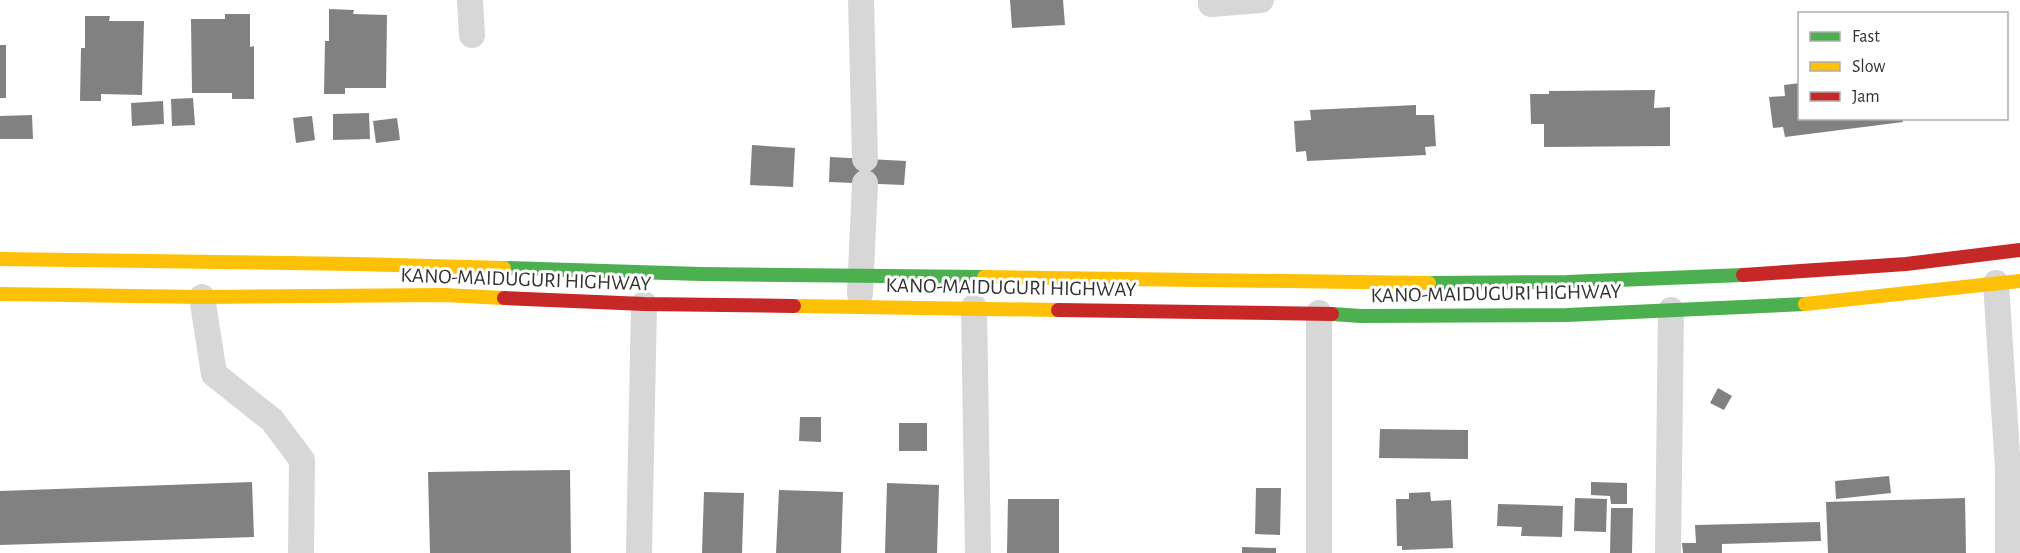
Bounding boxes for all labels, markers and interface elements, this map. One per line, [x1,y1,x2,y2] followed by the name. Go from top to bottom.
[1798,12,2008,120] legend
[1852,28,1880,46] text: Fast
[1852,58,1885,76] text: Slow
[1852,88,1880,106] text: Jam
[400,265,652,294] street label: KANO-MAIDUGURI HIGHWAY
[885,275,1137,300] street label: KANO-MAIDUGURI HIGHWAY
[1370,281,1622,306] street label: KANO-MAIDUGURI HIGHWAY

